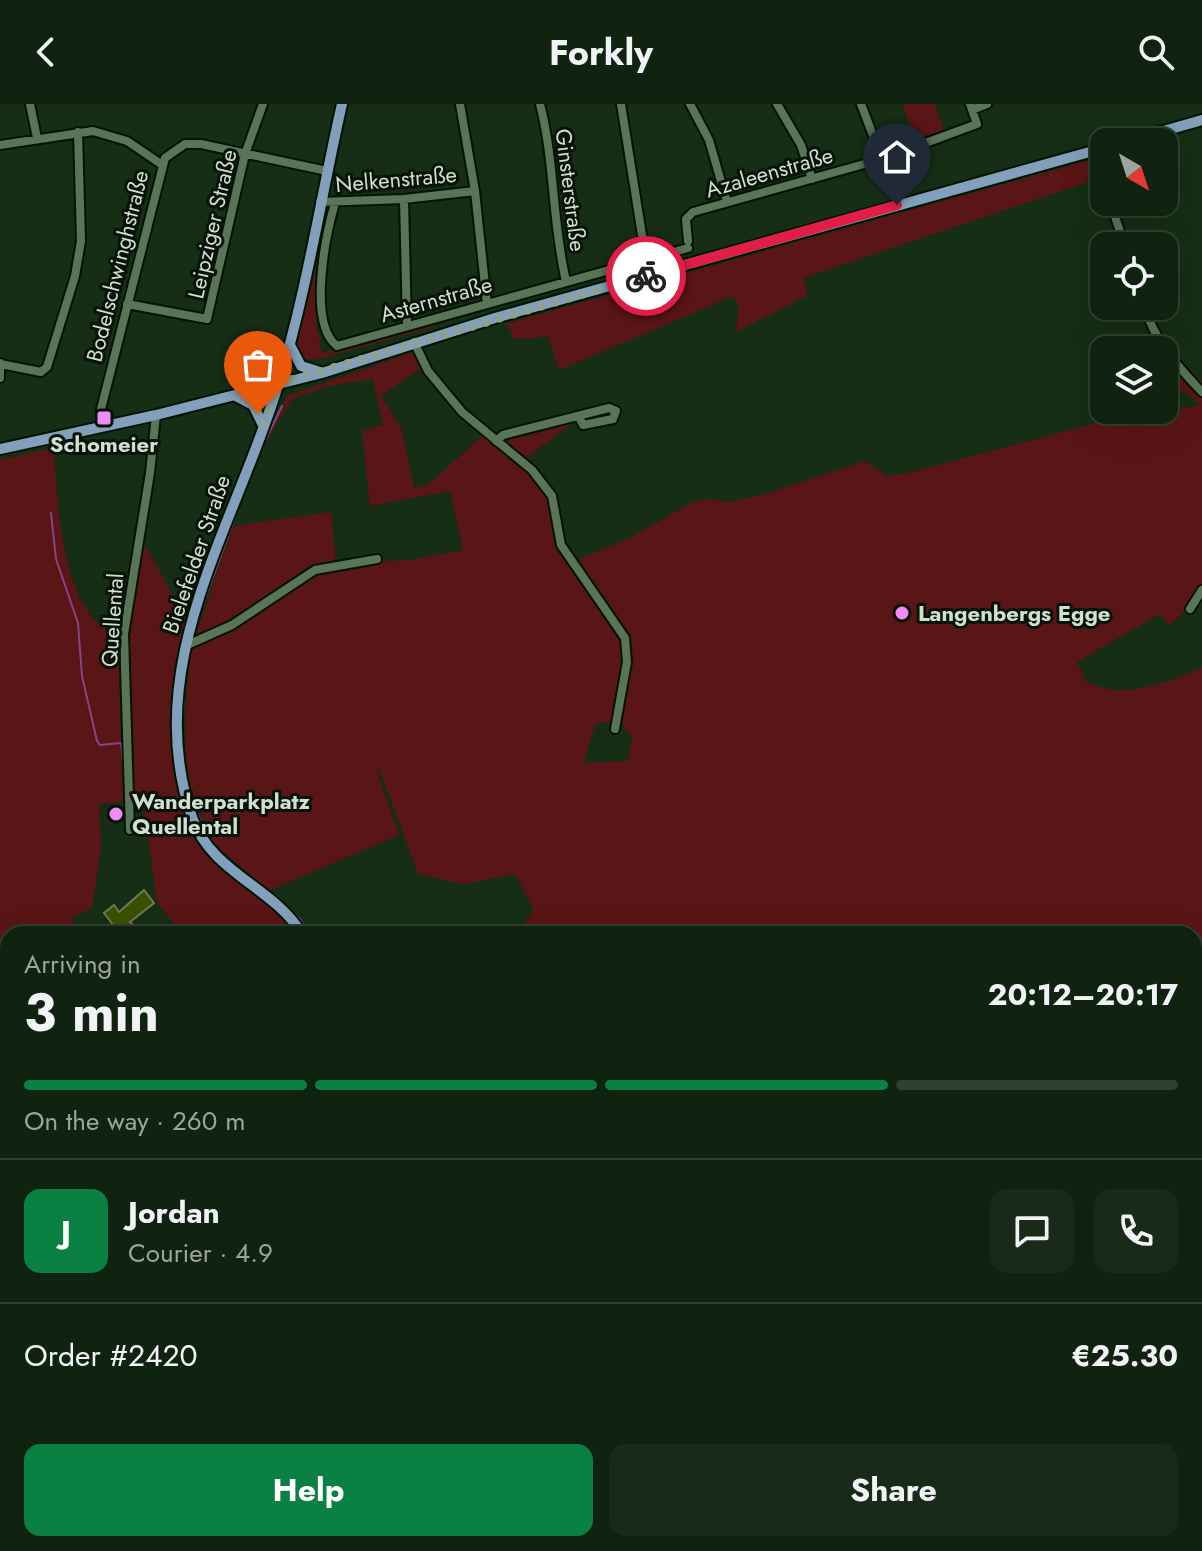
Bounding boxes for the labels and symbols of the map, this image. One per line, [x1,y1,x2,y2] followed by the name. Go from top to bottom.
[863,123,931,205] pin
[548,127,594,253] street label: Ginsterstraße
[1090,128,1178,216] north arrow
[701,138,837,206] street label: Azaleenstraße
[179,146,245,302] street label: Leipziger Straße
[334,158,458,200] street label: Nelkenstraße
[78,167,156,365] street label: Bodelschwinghstraße
[606,236,686,316] courier
[376,268,496,330] street label: Asternstraße
[224,331,292,413] pin
[95,409,113,427] marker: Schomeier
[50,428,158,460] place label: Schomeier
[154,470,238,638] street label: Bielefelder Straße
[93,572,131,668] street label: Quellental
[918,597,1110,629] place label: Langenbergs Egge
[893,604,911,622] marker: Langenbergs Egge
[132,785,310,842] place label: Wanderparkplatz Quellental
[107,805,125,823] marker: Wanderparkplatz Quellental

